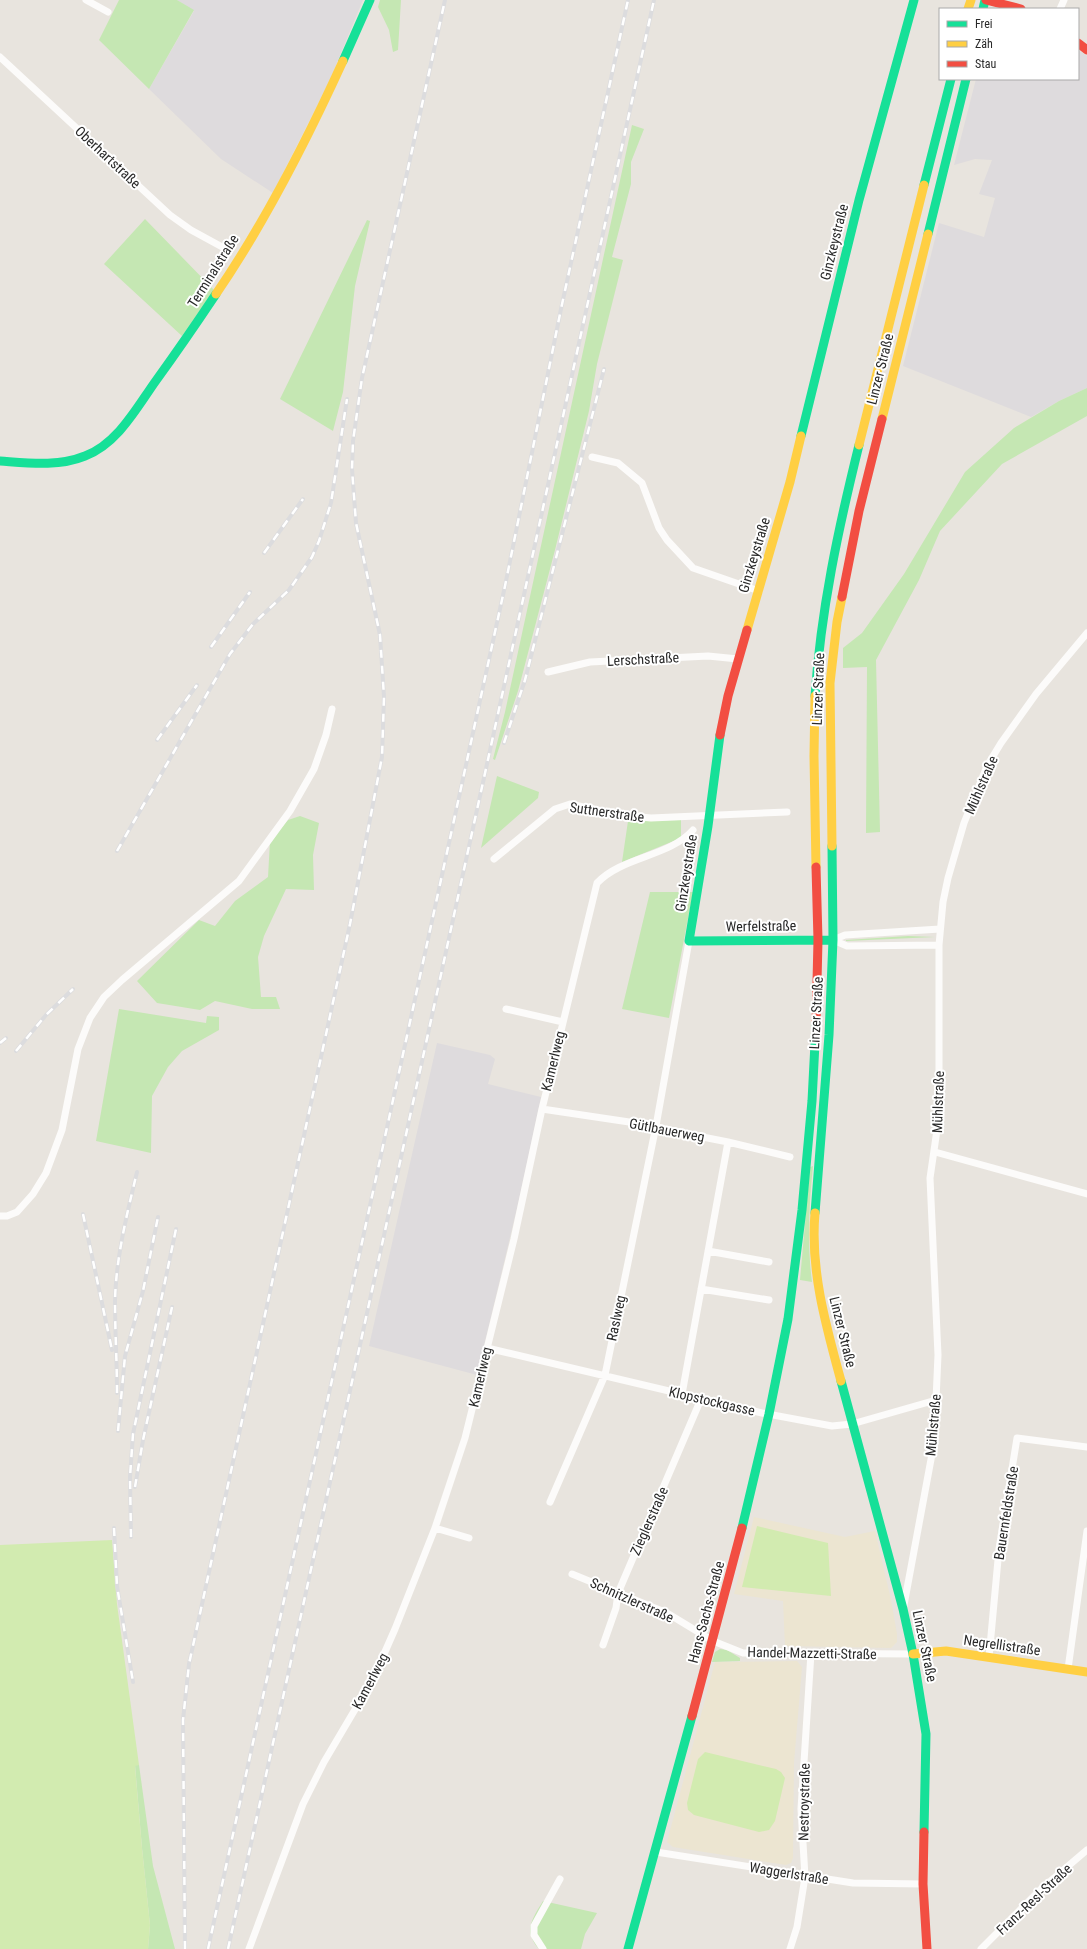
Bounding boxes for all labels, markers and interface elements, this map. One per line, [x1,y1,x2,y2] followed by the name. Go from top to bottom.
[939,8,1079,80] legend
[975,17,993,31] text: Frei
[975,37,993,51] text: Zäh
[975,57,997,71] text: Stau
[72,123,144,192] street label: Oberhartstraße
[817,202,851,282] street label: Ginzkeystraße
[184,231,242,310] street label: Terminalstraße
[863,331,897,406] street label: Linzer Straße
[735,515,773,595] street label: Ginzkeystraße
[607,649,680,669] street label: Lerschstraße
[809,652,827,726] street label: Linzer Straße
[961,753,1001,817] street label: Mühlstraße
[569,799,646,825] street label: Suttnerstraße
[672,833,700,913] street label: Ginzkeystraße
[726,917,797,935] street label: Werfelstraße
[806,976,826,1050] street label: Linzer Straße
[538,1029,568,1093] street label: Kamerlweg
[929,1070,947,1133] street label: Mühlstraße
[628,1115,706,1145] street label: Gütlbauerweg
[603,1294,629,1342] street label: Raslweg
[826,1295,860,1370] street label: Linzer Straße
[465,1345,495,1409] street label: Kamerlweg
[667,1383,757,1419] street label: Klopstockgasse
[922,1393,944,1457] street label: Mühlstraße
[991,1464,1021,1561] street label: Bauernfeldstraße
[627,1484,671,1558] street label: Zieglerstraße
[685,1559,727,1665] street label: Hans-Sachs-Straße
[588,1574,677,1626] street label: Schnitzlerstraße
[910,1609,940,1684] street label: Linzer Straße
[962,1632,1042,1658] street label: Negrellistraße
[747,1644,877,1662] street label: Handel-Mazzetti-Straße
[349,1650,391,1712] street label: Kamerlweg
[795,1763,813,1841] street label: Nestroystraße
[748,1859,830,1887] street label: Waggerlstraße
[993,1860,1075,1938] street label: Franz-Resl-Straße

